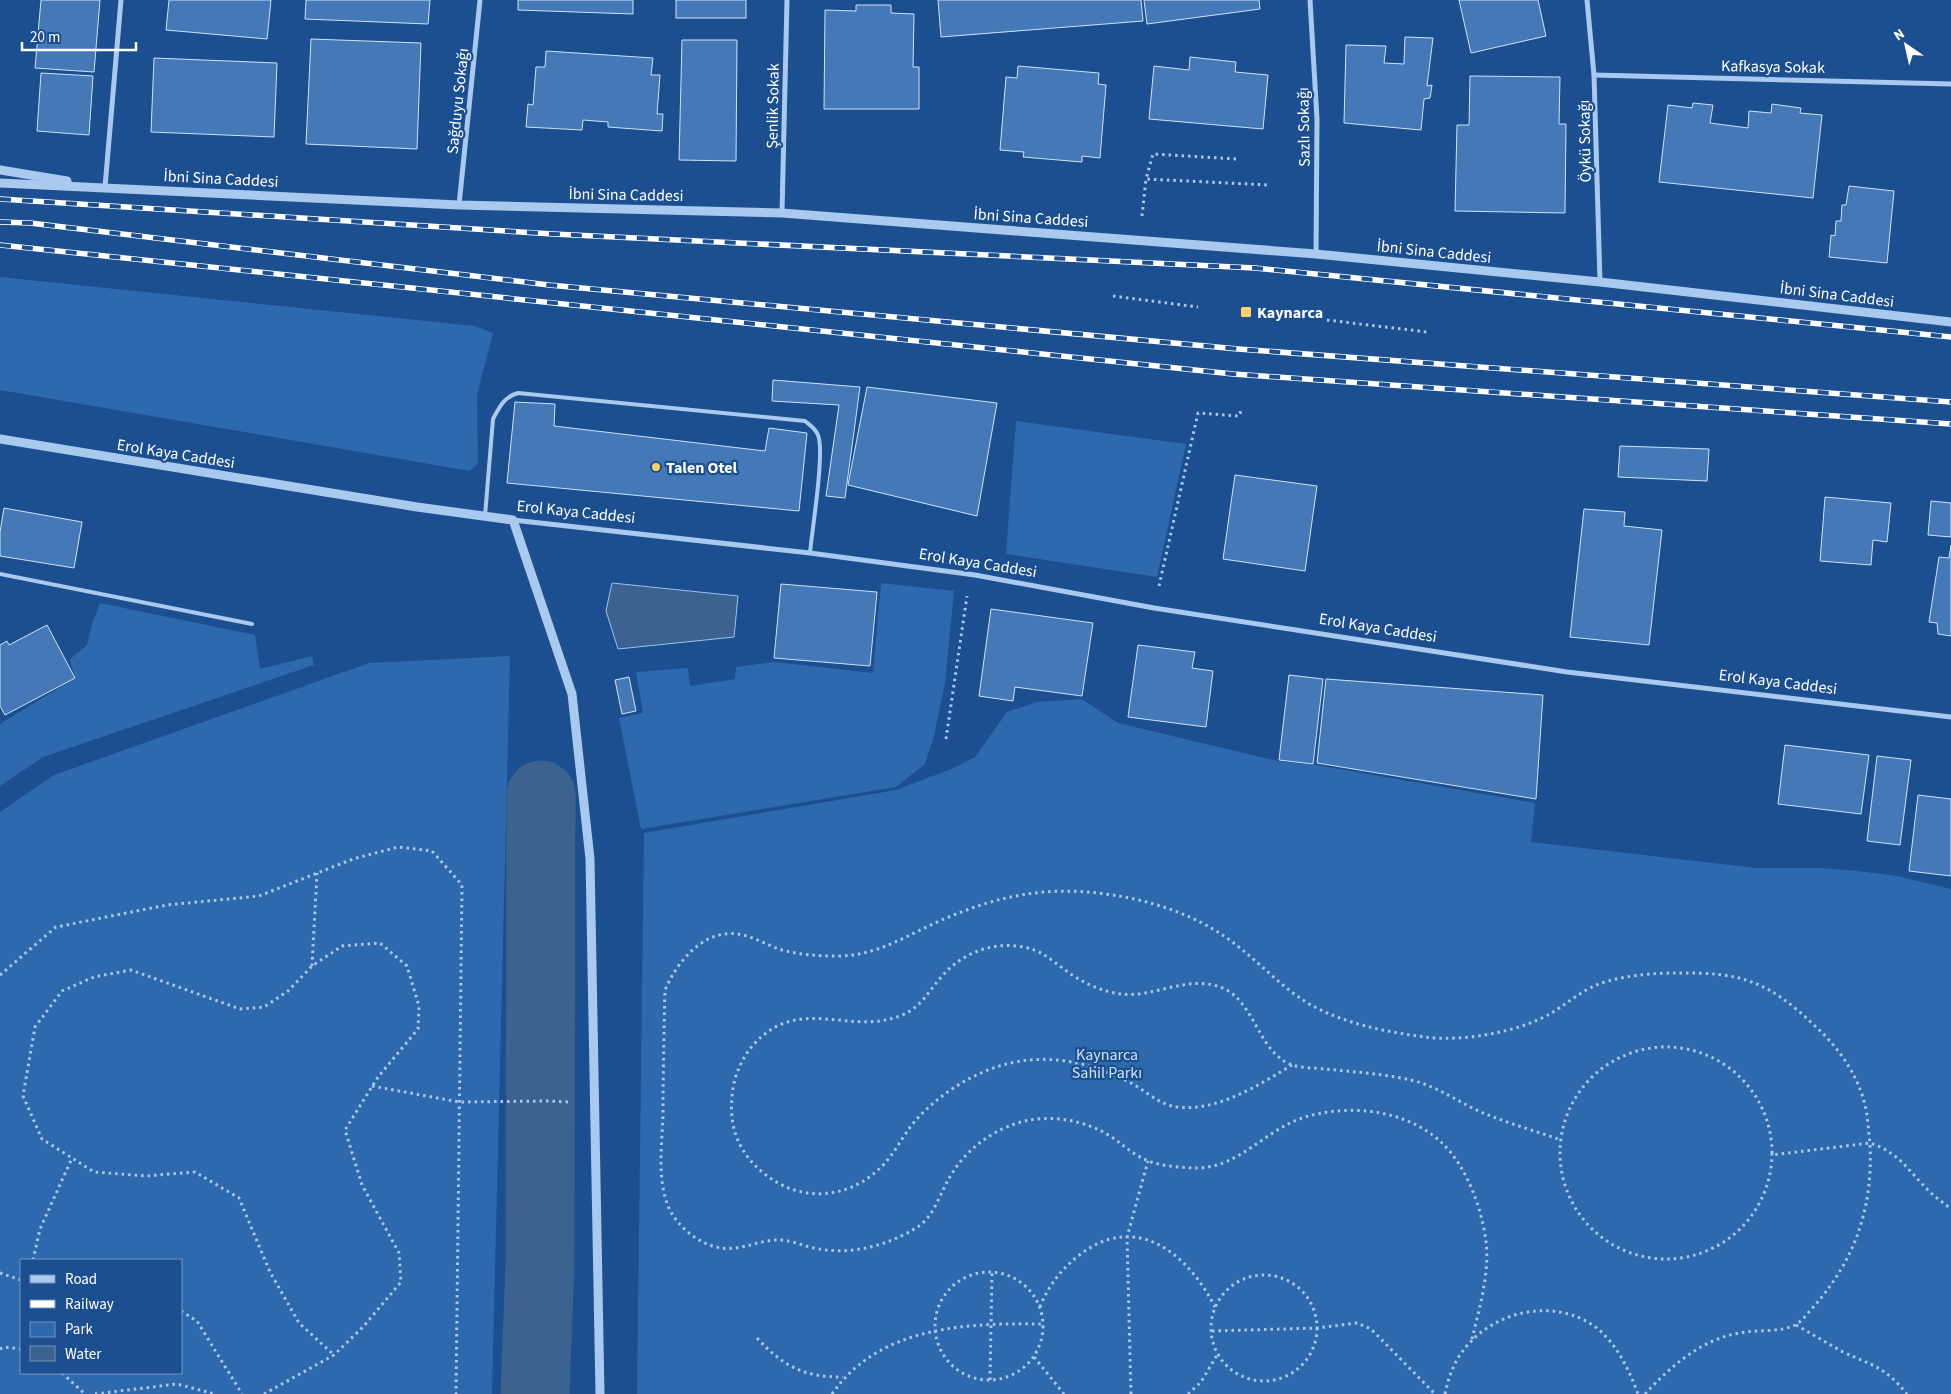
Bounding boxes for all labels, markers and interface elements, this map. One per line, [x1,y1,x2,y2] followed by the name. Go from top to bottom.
[22,20,136,52] scale bar
[1881,20,1931,70] north arrow
[1890,24,1909,46] text: N
[30,27,60,48] text: 20 m
[441,47,474,155] street label: Sağduyu Sokağı
[1721,55,1825,79] street label: Kafkasya Sokak
[761,63,785,149] street label: Şenlik Sokak
[1292,87,1316,167] street label: Sazlı Sokağı
[1573,99,1597,183] street label: Öykü Sokağı
[163,165,279,193] street label: İbni Sina Caddesi
[568,183,684,207] street label: İbni Sina Caddesi
[973,203,1089,233] street label: İbni Sina Caddesi
[1376,235,1492,269] street label: İbni Sina Caddesi
[1778,277,1895,313] street label: İbni Sina Caddesi
[1257,302,1323,324] place label: Kaynarca
[1239,305,1253,319] marker: Kaynarca
[115,434,236,474] street label: Erol Kaya Caddesi
[666,457,738,479] place label: Talen Otel
[650,461,662,473] marker: Talen Otel
[516,495,636,529] street label: Erol Kaya Caddesi
[917,543,1038,583] street label: Erol Kaya Caddesi
[1317,608,1438,648] street label: Erol Kaya Caddesi
[1717,664,1838,700] street label: Erol Kaya Caddesi
[1072,1044,1142,1084] park label: Kaynarca Sahil Parkı
[20,1259,182,1374] legend
[65,1269,97,1290] text: Road
[65,1294,114,1315] text: Railway
[65,1319,94,1340] text: Park
[65,1344,102,1365] text: Water

